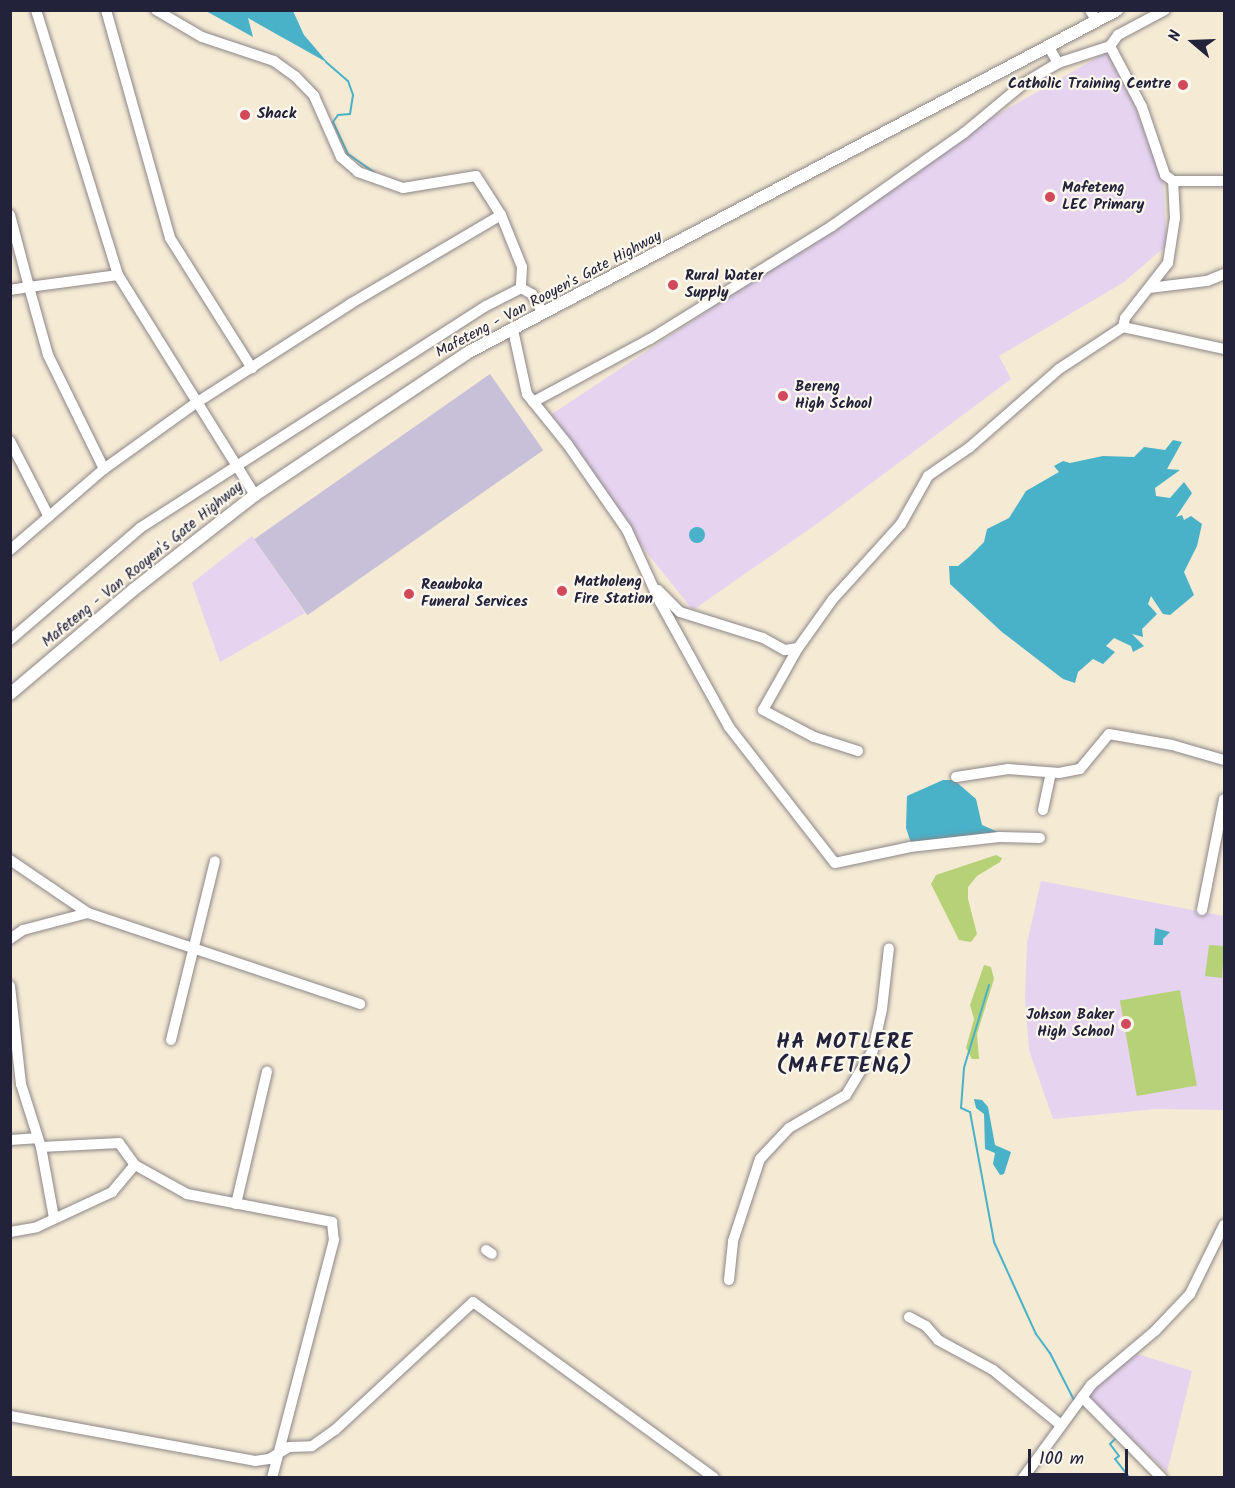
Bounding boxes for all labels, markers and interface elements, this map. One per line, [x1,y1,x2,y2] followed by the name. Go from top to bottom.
[1163,12,1223,72] north arrow
[1162,27,1189,45] text: N
[1008,76,1171,94] place label: Catholic Training Centre
[1176,78,1190,92] marker: Catholic Training Centre
[257,106,296,124] place label: Shack
[238,108,252,122] marker: Shack
[1062,179,1144,214] place label: Mafeteng LEC Primary
[1043,190,1057,204] marker: Mafeteng LEC Primary
[433,228,665,362] street label: Mafeteng - Van Rooyen's Gate Highway
[685,267,763,302] place label: Rural Water Supply
[666,278,680,292] marker: Rural Water Supply
[795,378,872,413] place label: Bereng High School
[776,389,790,403] marker: Bereng High School
[39,478,247,652] street label: Mafeteng - Van Rooyen's Gate Highway
[574,573,653,608] place label: Matholeng Fire Station
[421,576,528,611] place label: Reauboka Funeral Services
[555,584,569,598] marker: Matholeng Fire Station
[402,587,416,601] marker: Reauboka Funeral Services
[1026,1006,1114,1041] place label: Johson Baker High School
[1119,1017,1133,1031] marker: Johson Baker High School
[776,1030,914,1080] district label: HA MOTLERE (MAFETENG)
[1031,1437,1132,1475] scale bar
[1039,1445,1084,1474] text: 100 m

